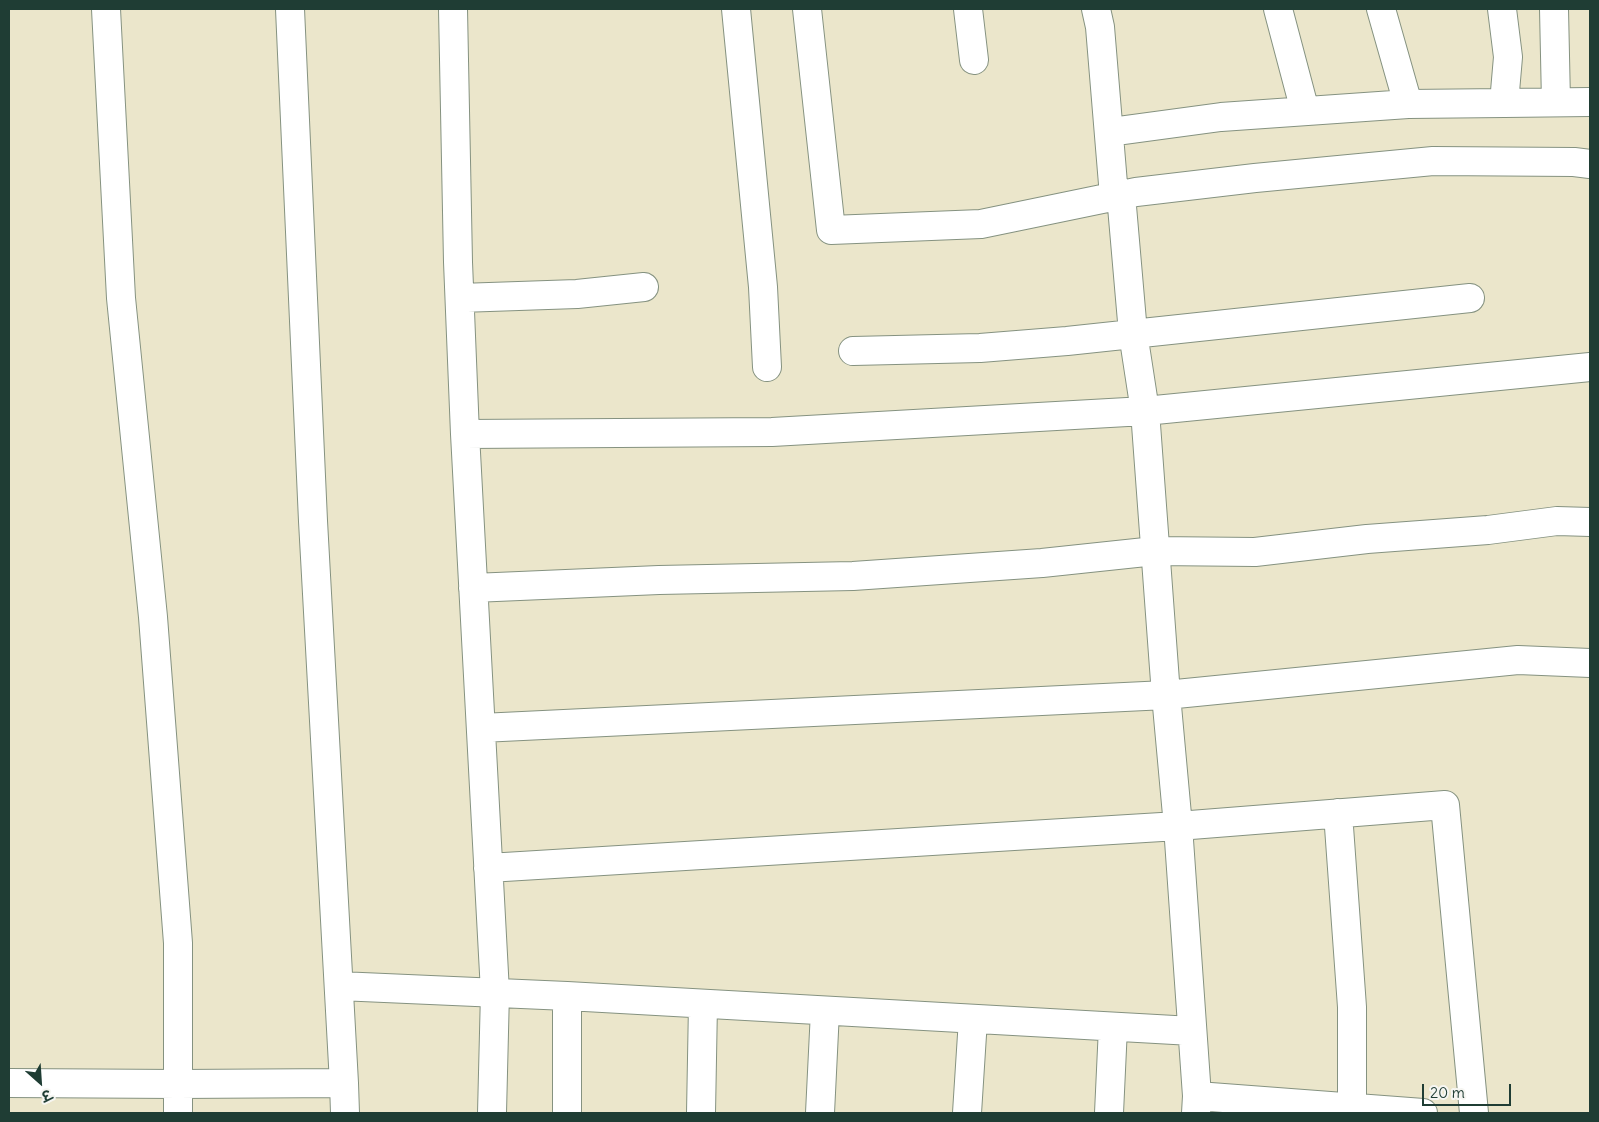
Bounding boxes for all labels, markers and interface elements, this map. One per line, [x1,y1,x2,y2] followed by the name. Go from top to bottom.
[15,1057,65,1107] north arrow
[1424,1074,1513,1106] scale bar
[1430,1083,1465,1102] text: 20 m
[38,1085,55,1106] text: उ

